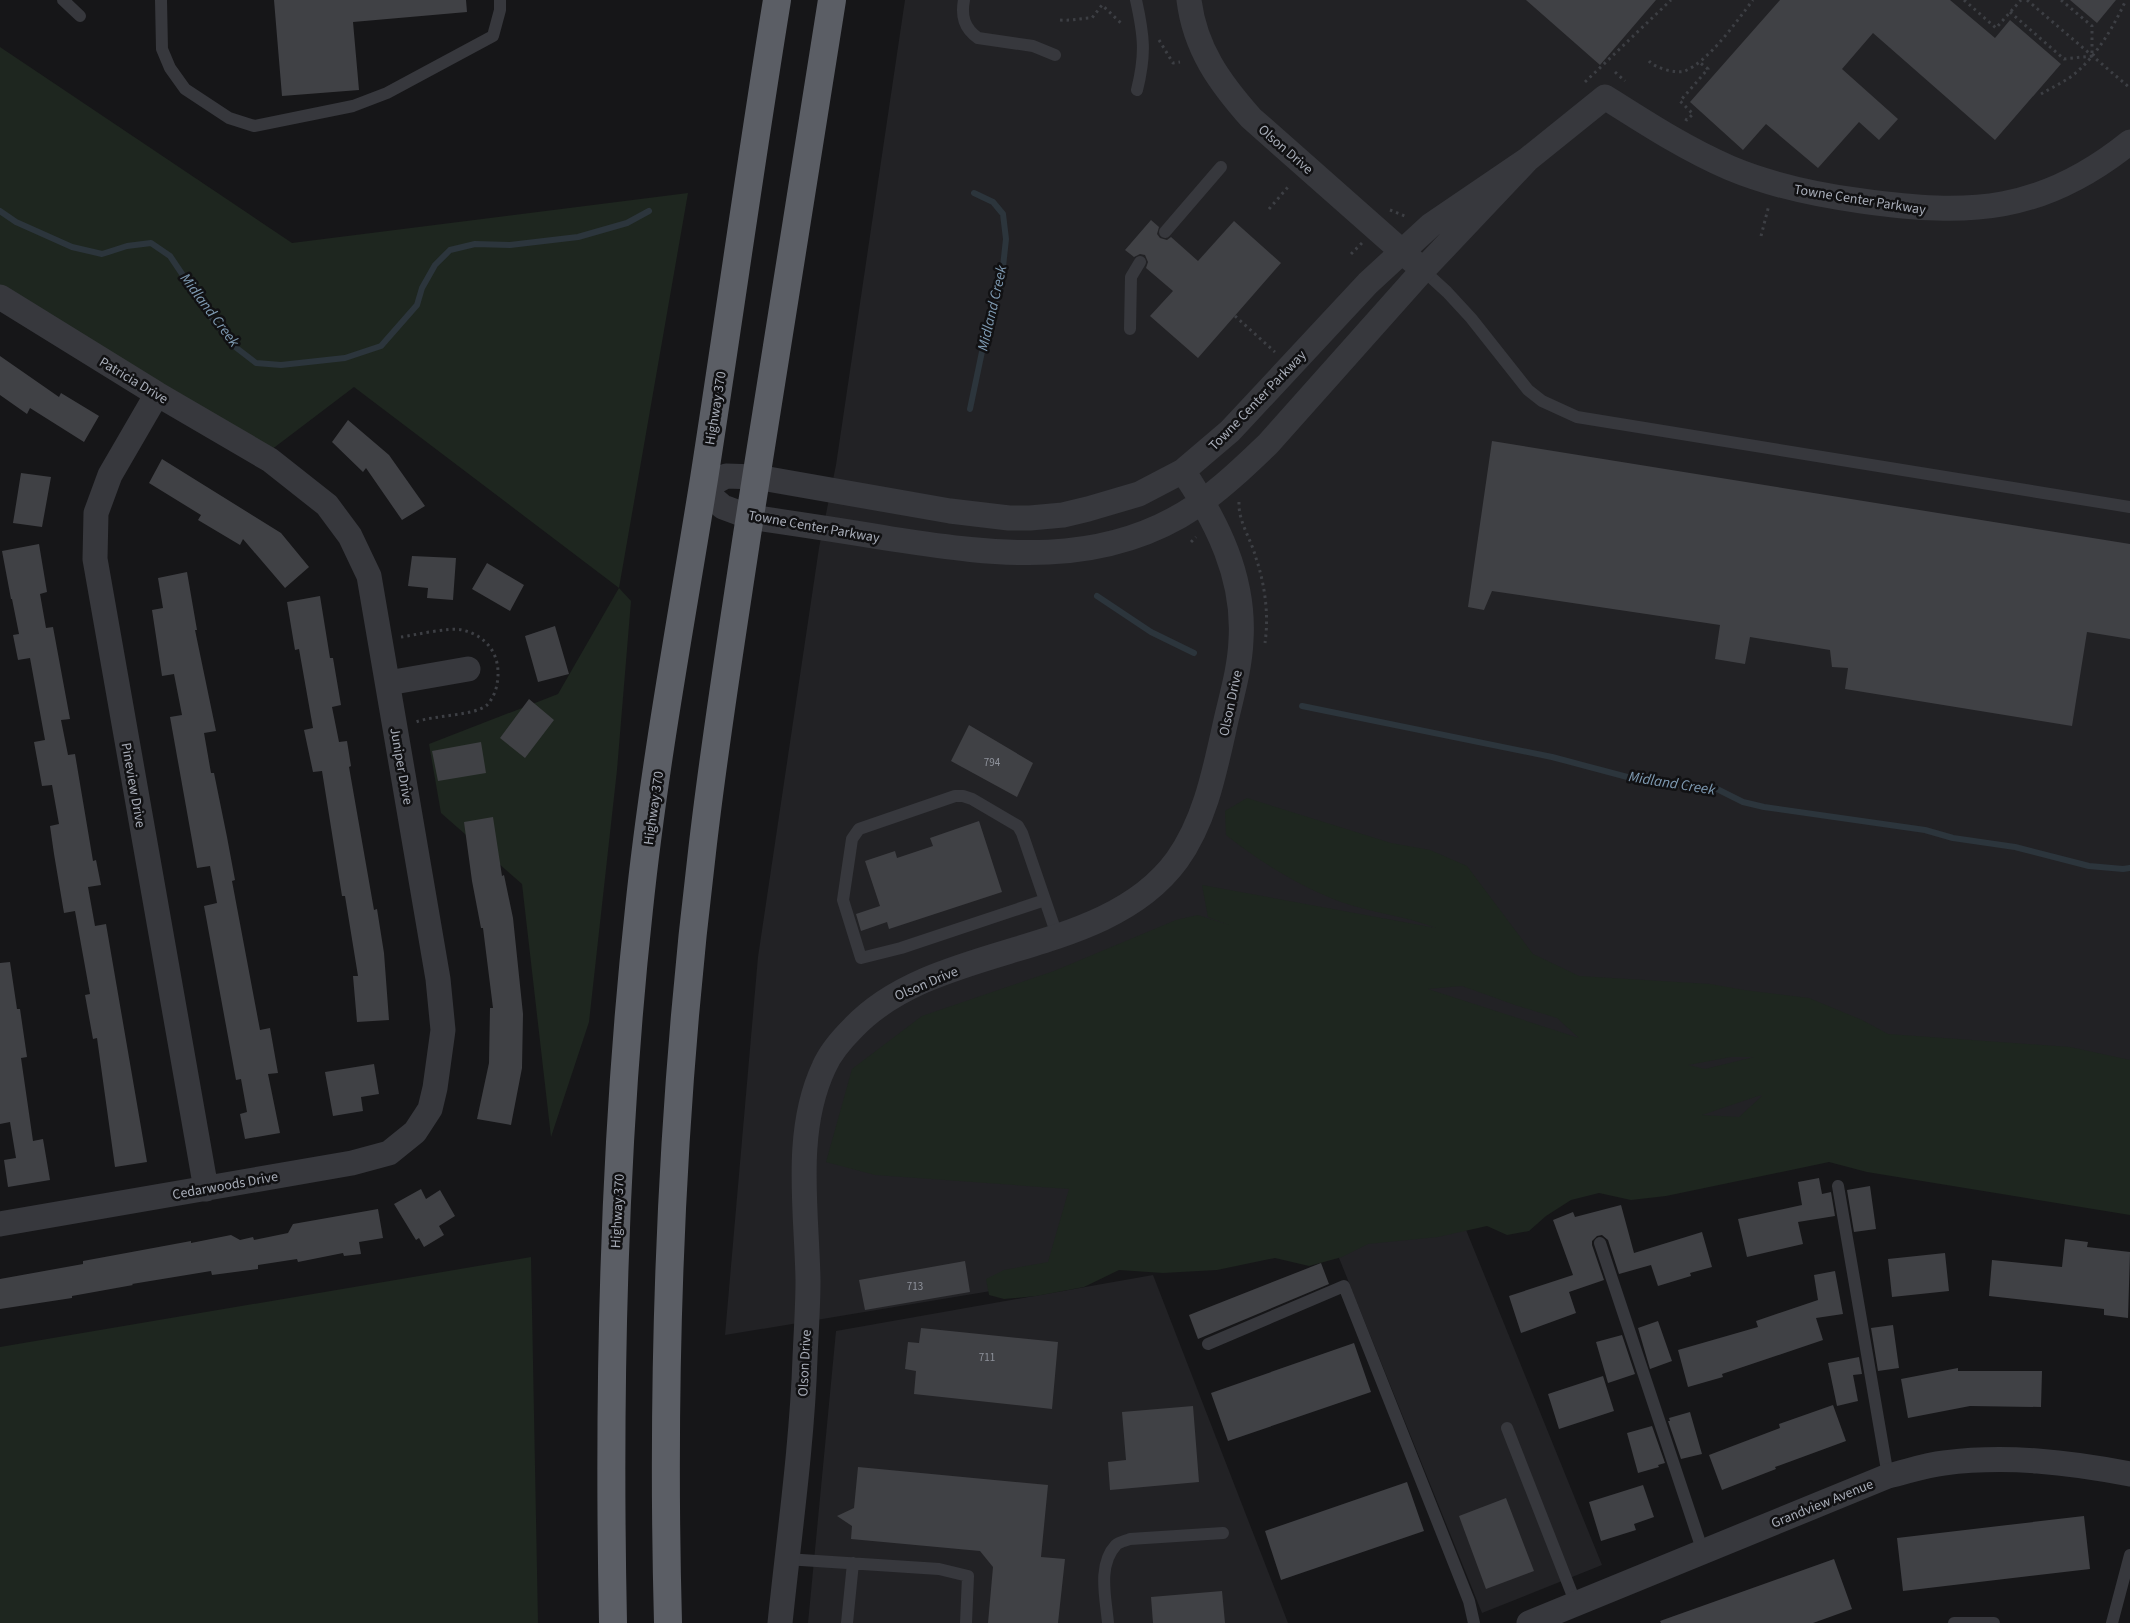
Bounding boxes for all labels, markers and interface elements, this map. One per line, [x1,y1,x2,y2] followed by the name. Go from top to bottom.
[1253,120,1317,179] street label: Olson Drive
[1793,180,1928,220] street label: Towne Center Parkway
[972,262,1013,353] water label: Midland Creek
[175,269,245,352] water label: Midland Creek
[1204,346,1311,455] street label: Towne Center Parkway
[95,352,172,409] street label: Patricia Drive
[700,370,732,446] street label: Highway 370
[747,506,882,548] street label: Towne Center Parkway
[1214,668,1248,738] street label: Olson Drive
[384,726,418,806] street label: Juniper Drive
[116,741,150,829] street label: Pineview Drive
[984,755,1001,770] house number: 794
[1627,766,1718,801] water label: Midland Creek
[639,770,669,846] street label: Highway 370
[892,962,961,1006] street label: Olson Drive
[171,1167,280,1205] street label: Cedarwoods Drive
[606,1173,630,1249] street label: Highway 370
[907,1279,923,1294] house number: 713
[793,1329,817,1397] street label: Olson Drive
[979,1350,995,1365] house number: 711
[1768,1474,1877,1534] street label: Grandview Avenue

